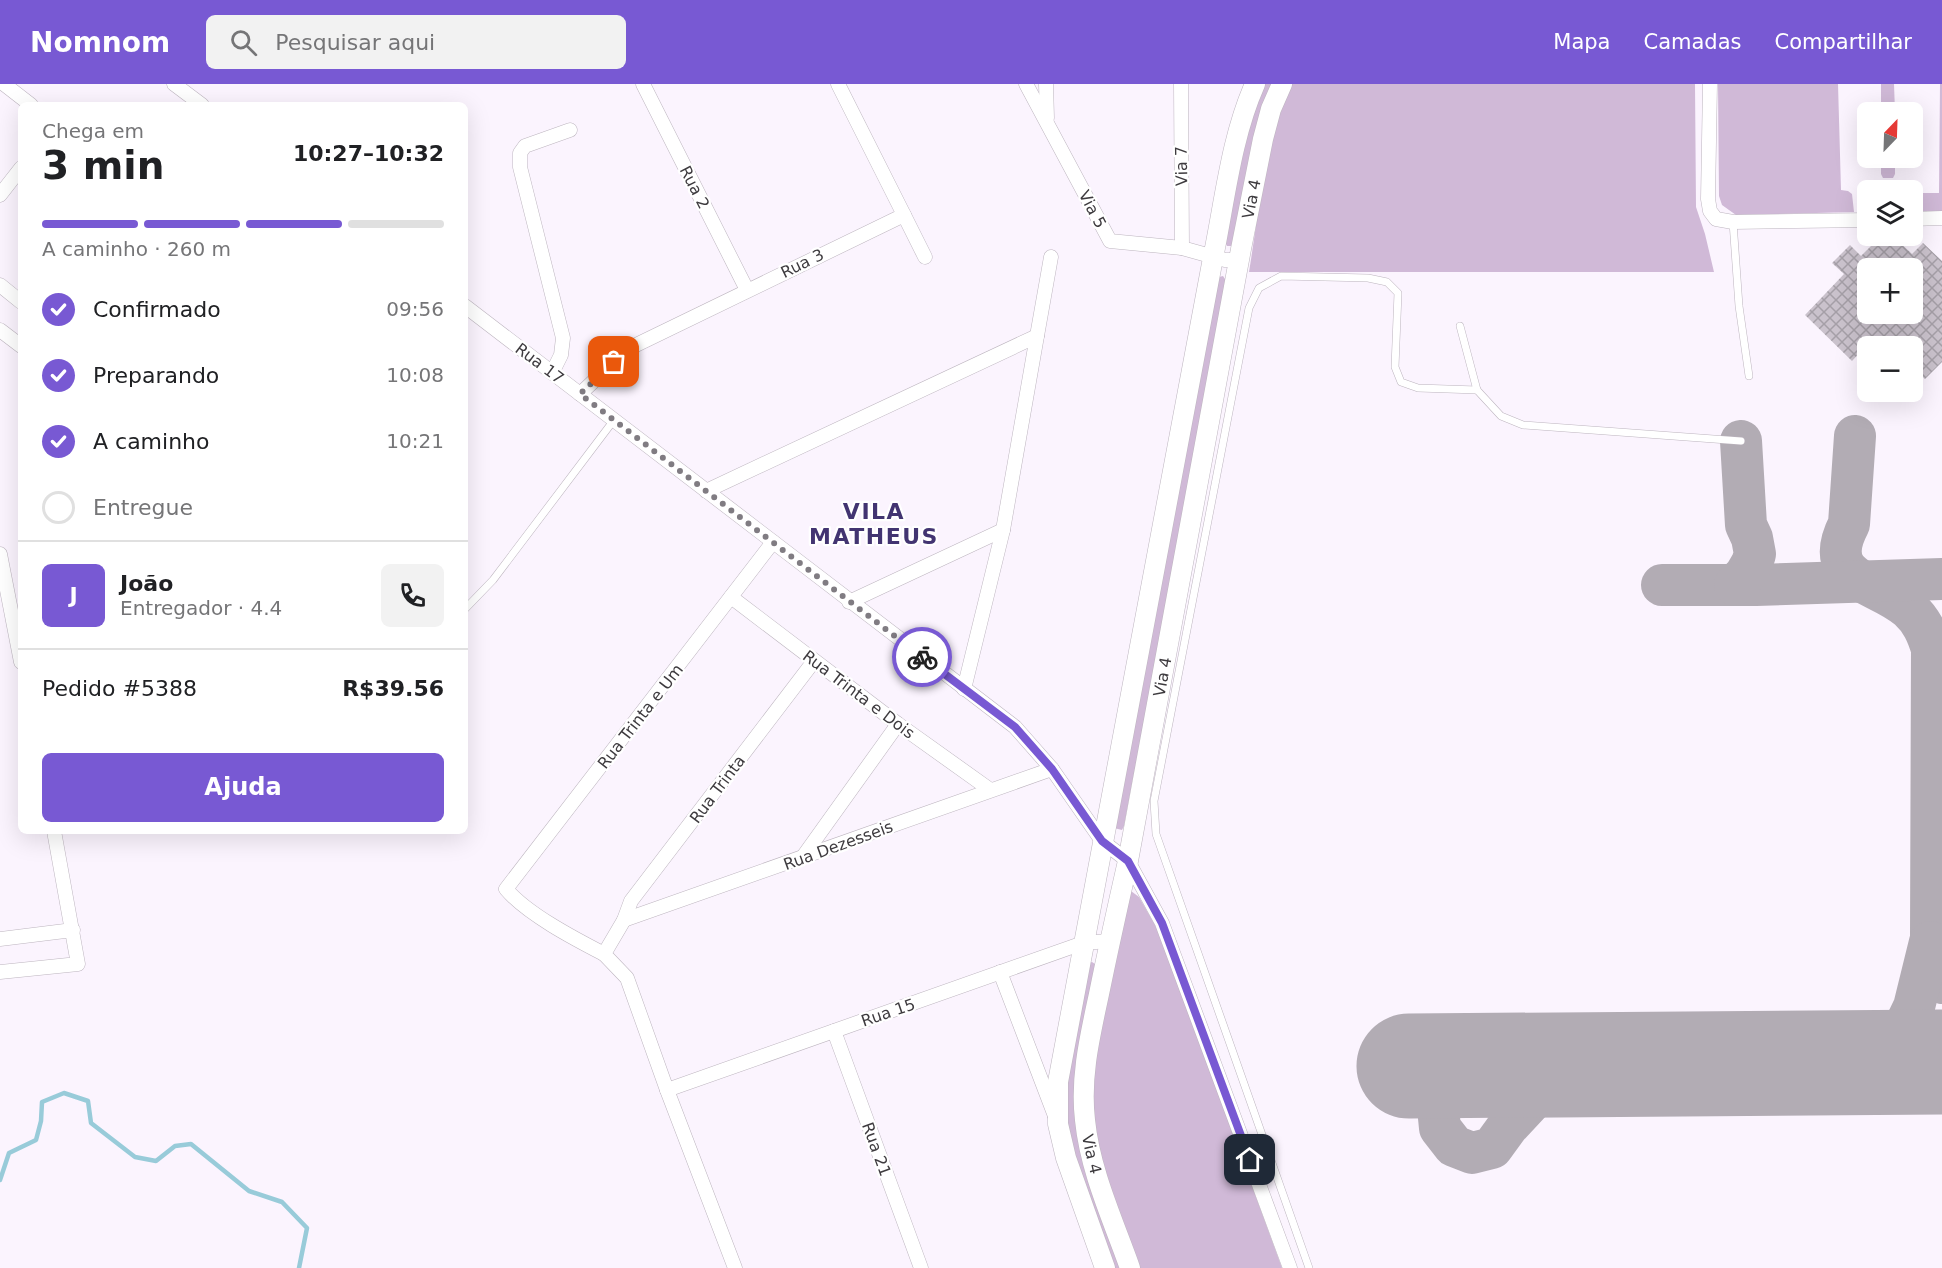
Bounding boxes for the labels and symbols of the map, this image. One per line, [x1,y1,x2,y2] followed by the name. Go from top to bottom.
[1857,102,1923,168] north arrow
[1172,146,1191,186] street label: Via 7
[676,163,713,212] street label: Rua 2
[1238,178,1265,221] street label: Via 4
[1075,187,1110,231] street label: Via 5
[778,245,827,282] street label: Rua 3
[588,336,639,387] pin
[512,339,568,388] street label: Rua 17
[809,499,939,549] district label: VILA MATHEUS
[892,627,952,687] courier
[799,646,918,743] street label: Rua Trinta e Dois
[1150,655,1175,698] street label: Via 4
[594,660,687,772] street label: Rua Trinta e Um
[686,752,749,827] street label: Rua Trinta
[781,817,896,874] street label: Rua Dezesseis
[859,994,918,1031] street label: Rua 15
[858,1120,895,1179] street label: Rua 21
[1078,1132,1105,1176] street label: Via 4
[1224,1134,1275,1185] pin

